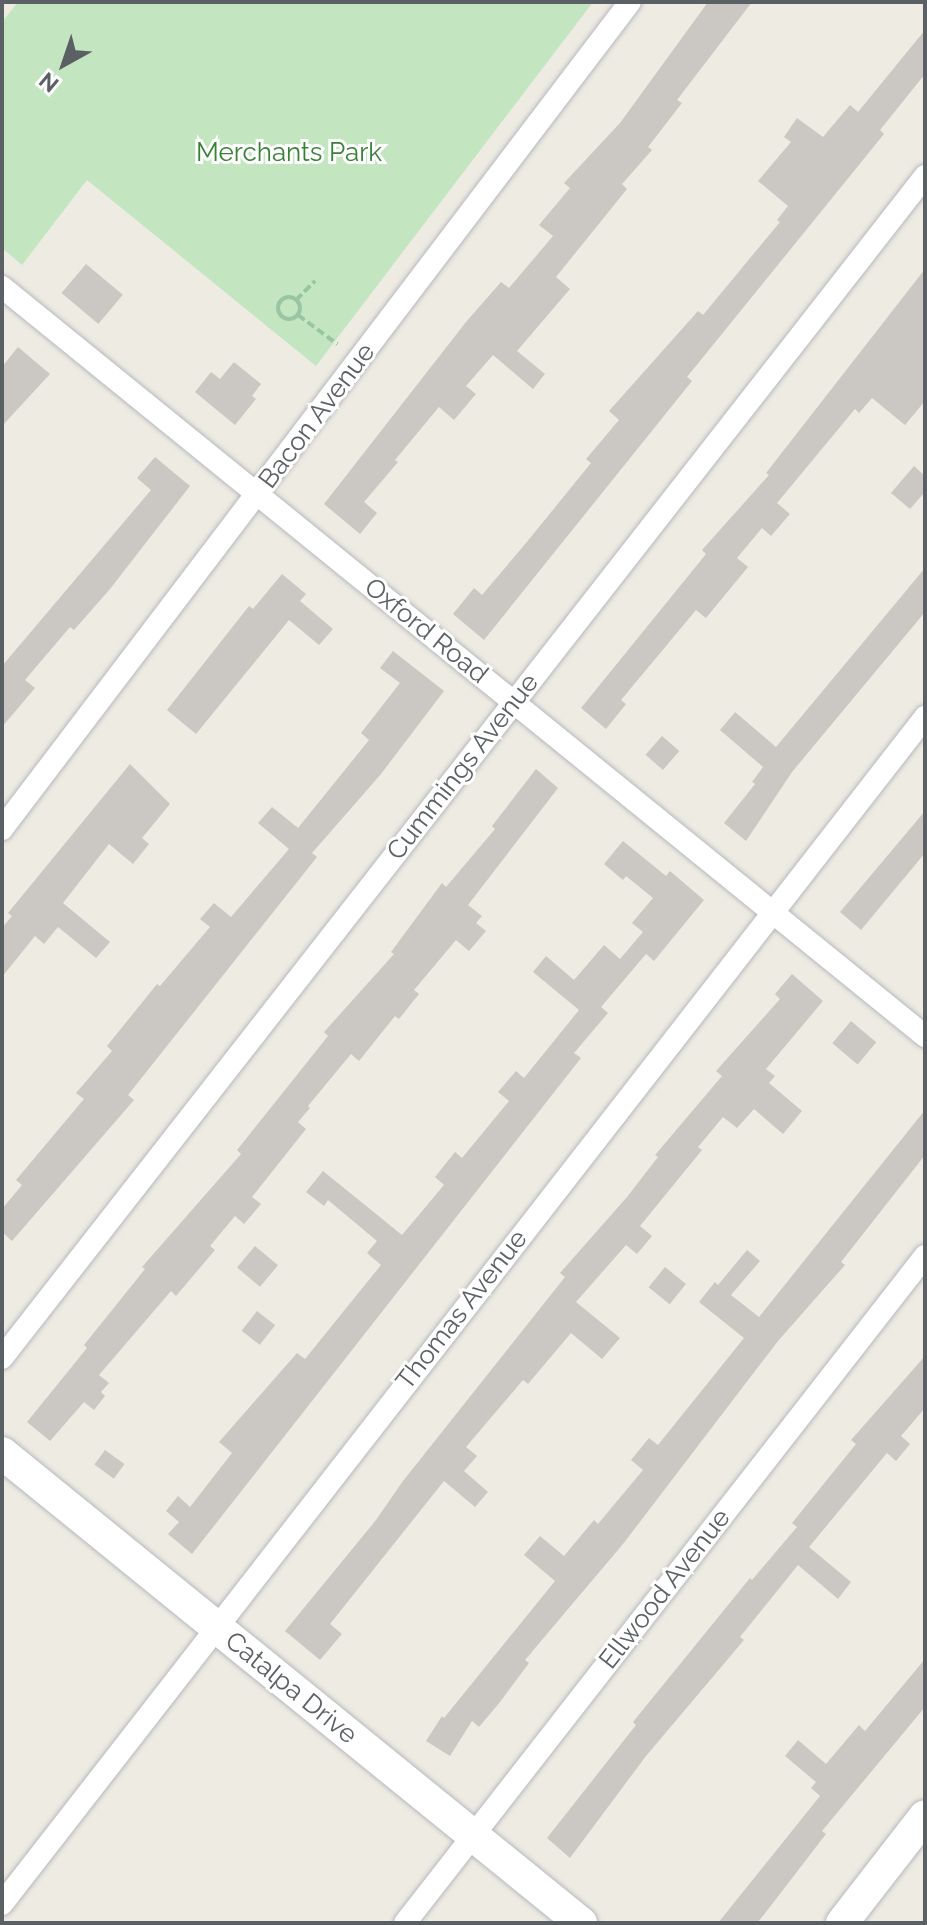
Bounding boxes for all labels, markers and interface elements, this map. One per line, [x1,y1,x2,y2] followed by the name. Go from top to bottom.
[24,24,104,104] north arrow
[34,67,63,98] text: N
[196,137,382,169] park label: Merchants Park
[252,337,382,495] street label: Bacon Avenue
[358,572,494,690] street label: Oxford Road
[380,667,546,867] street label: Cummings Avenue
[390,1224,534,1396] street label: Thomas Avenue
[593,1502,737,1676] street label: Ellwood Avenue
[219,1625,363,1751] street label: Catalpa Drive

